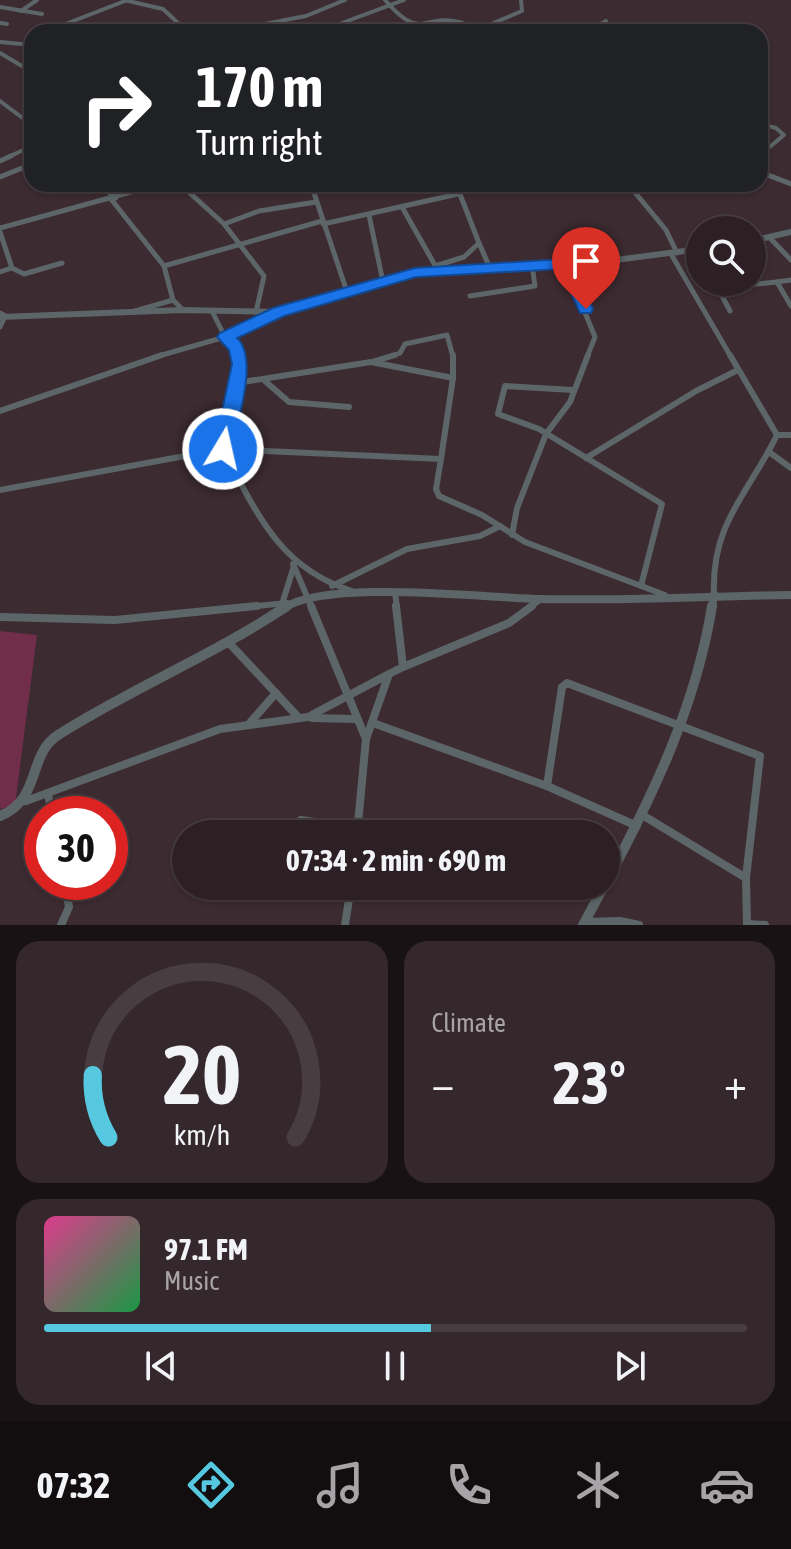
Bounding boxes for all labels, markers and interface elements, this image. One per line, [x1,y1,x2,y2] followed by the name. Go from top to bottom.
[196,55,323,119] text: 170 m
[64,56,168,160] icon: right
[196,121,323,163] text: Turn right
[686,216,766,296] map controls
[686,216,766,296] button: search
[552,227,620,309] pin
[564,239,608,283] icon: arrive
[181,407,265,491] position arrow
[24,796,128,900] speed limit sign: 30
[286,843,506,877] text: 07:34 · 2 min · 690 m
[432,1008,506,1038] text: Climate
[163,1026,241,1122] text: 20
[553,1048,626,1117] text: 23°
[432,1058,454,1108] text: −
[724,1058,747,1108] text: +
[173,1118,230,1151] text: km/h
[164,1232,248,1266] text: 97.1 FM
[164,1266,219,1296] text: Music
[139,1344,183,1388] icon: previous
[373,1344,417,1388] icon: pause
[608,1344,652,1388] icon: next
[183,1457,239,1513] icon: directions
[312,1457,368,1513] icon: music
[441,1457,497,1513] icon: phone
[570,1457,626,1513] icon: climate
[699,1457,755,1513] icon: car
[36,1464,111,1506] text: 07:32

